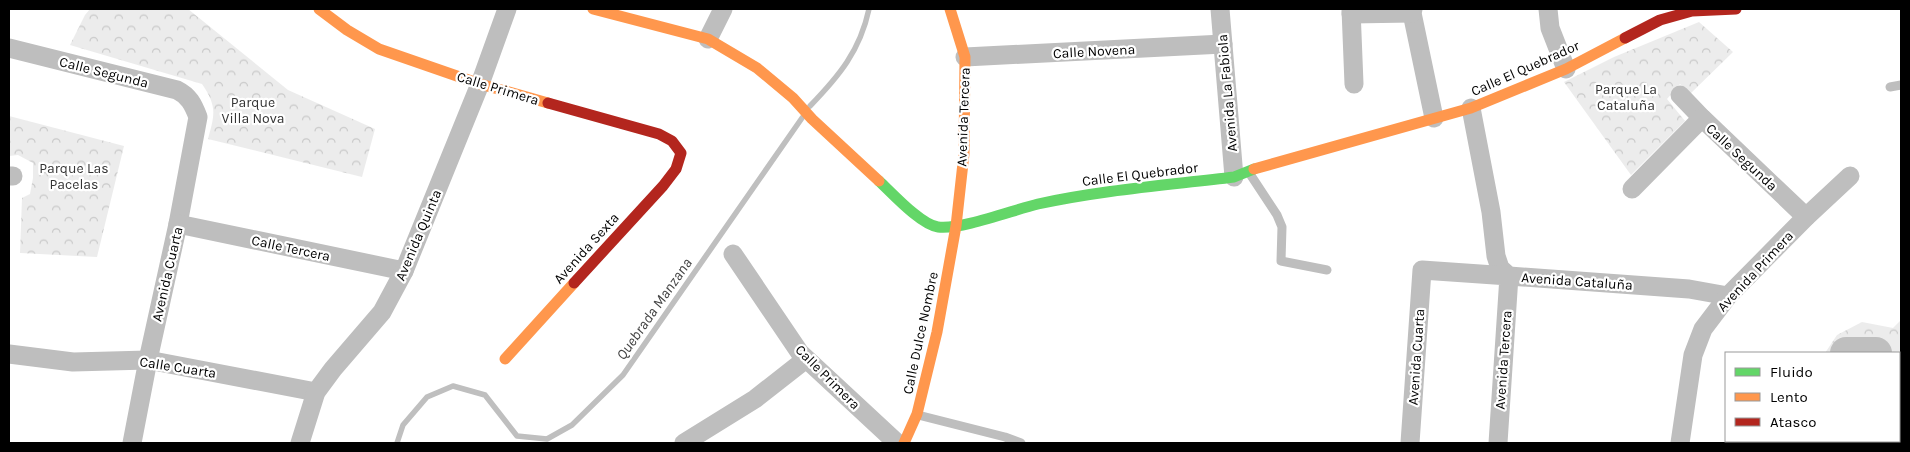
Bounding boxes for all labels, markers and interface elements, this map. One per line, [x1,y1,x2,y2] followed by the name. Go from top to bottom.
[1214,33,1241,152] street label: Avenida La Fabiola
[1468,37,1583,100] street label: Calle El Quebrador
[1053,41,1136,62] street label: Calle Novena
[58,53,150,92] street label: Calle Segunda
[953,67,974,167] street label: Avenida Tercera
[455,68,541,109] street label: Calle Primera
[1595,81,1657,114] park label: Parque La Cataluña
[222,94,284,127] park label: Parque Villa Nova
[1703,120,1781,195] street label: Calle Segunda
[1081,159,1200,190] street label: Calle El Quebrador
[39,160,109,193] park label: Parque Las Pacelas
[392,187,445,283] street label: Avenida Quinta
[550,209,623,287] street label: Avenida Sexta
[148,225,187,323] street label: Avenida Cuarta
[1714,228,1797,315] street label: Avenida Primera
[250,232,332,265] street label: Calle Tercera
[612,255,696,363] water label: Quebrada Manzana
[1521,269,1633,294] street label: Avenida Cataluña
[899,270,942,396] street label: Calle Dulce Nombre
[1405,308,1428,406] street label: Avenida Cuarta
[1492,310,1515,410] street label: Avenida Tercera
[792,341,864,413] street label: Calle Primera
[1725,352,1900,442] legend
[138,353,218,382] street label: Calle Cuarta
[1770,363,1813,381] text: Fluido
[1770,388,1808,406] text: Lento
[1770,413,1816,431] text: Atasco

